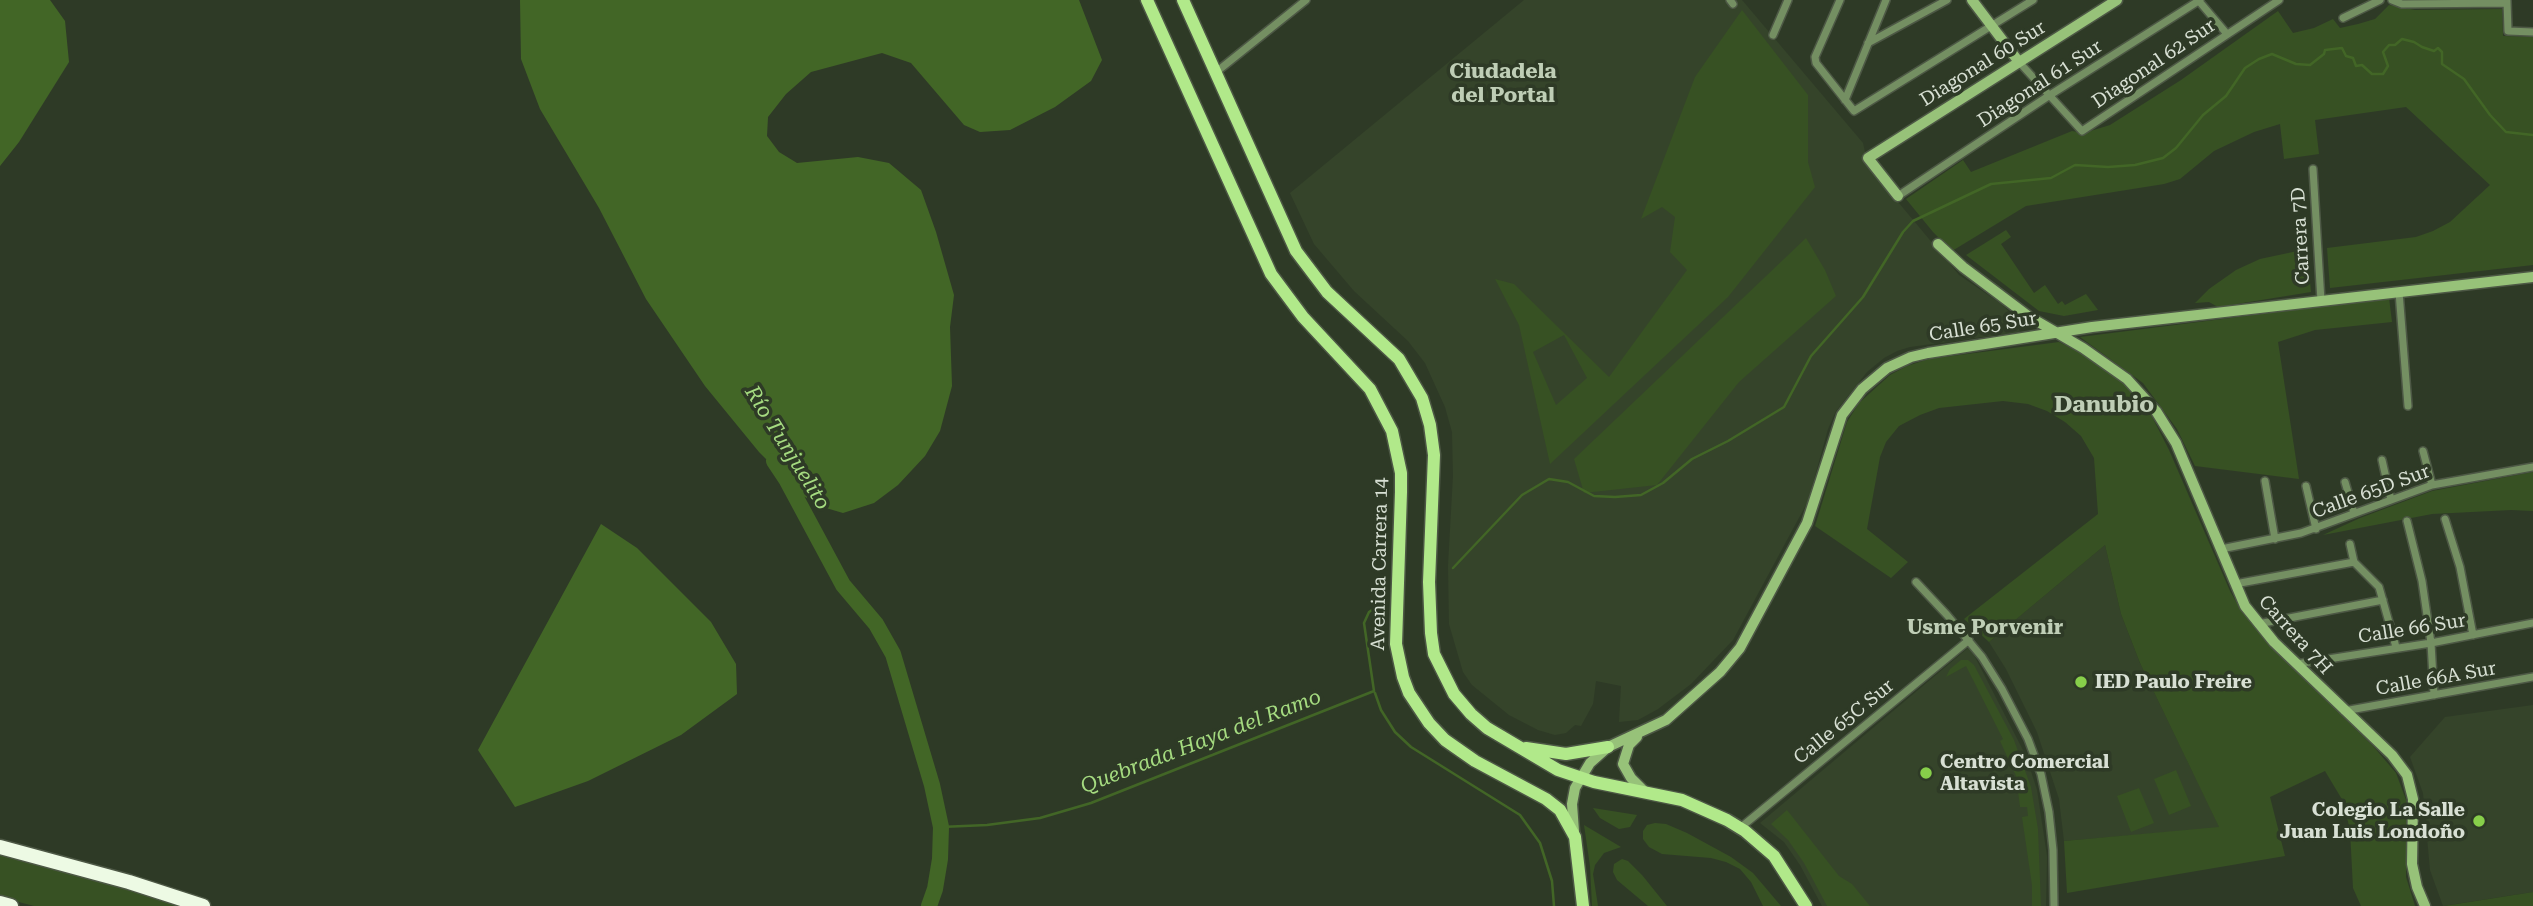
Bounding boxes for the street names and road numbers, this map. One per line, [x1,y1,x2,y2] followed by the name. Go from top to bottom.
[2088,14,2220,114] street label: Diagonal 62 Sur
[1916,16,2050,112] street label: Diagonal 60 Sur
[1973,35,2107,133] street label: Diagonal 61 Sur
[2287,187,2315,285] street label: Carrera 7D
[1928,307,2038,347] street label: Calle 65 Sur
[2309,460,2433,524] street label: Calle 65D Sur
[1367,477,1393,651] street label: Avenida Carrera 14
[2253,591,2337,679] street label: Carrera 7H
[2357,609,2467,649] street label: Calle 66 Sur
[2374,657,2498,701] street label: Calle 66A Sur
[1789,675,1899,769] street label: Calle 65C Sur

